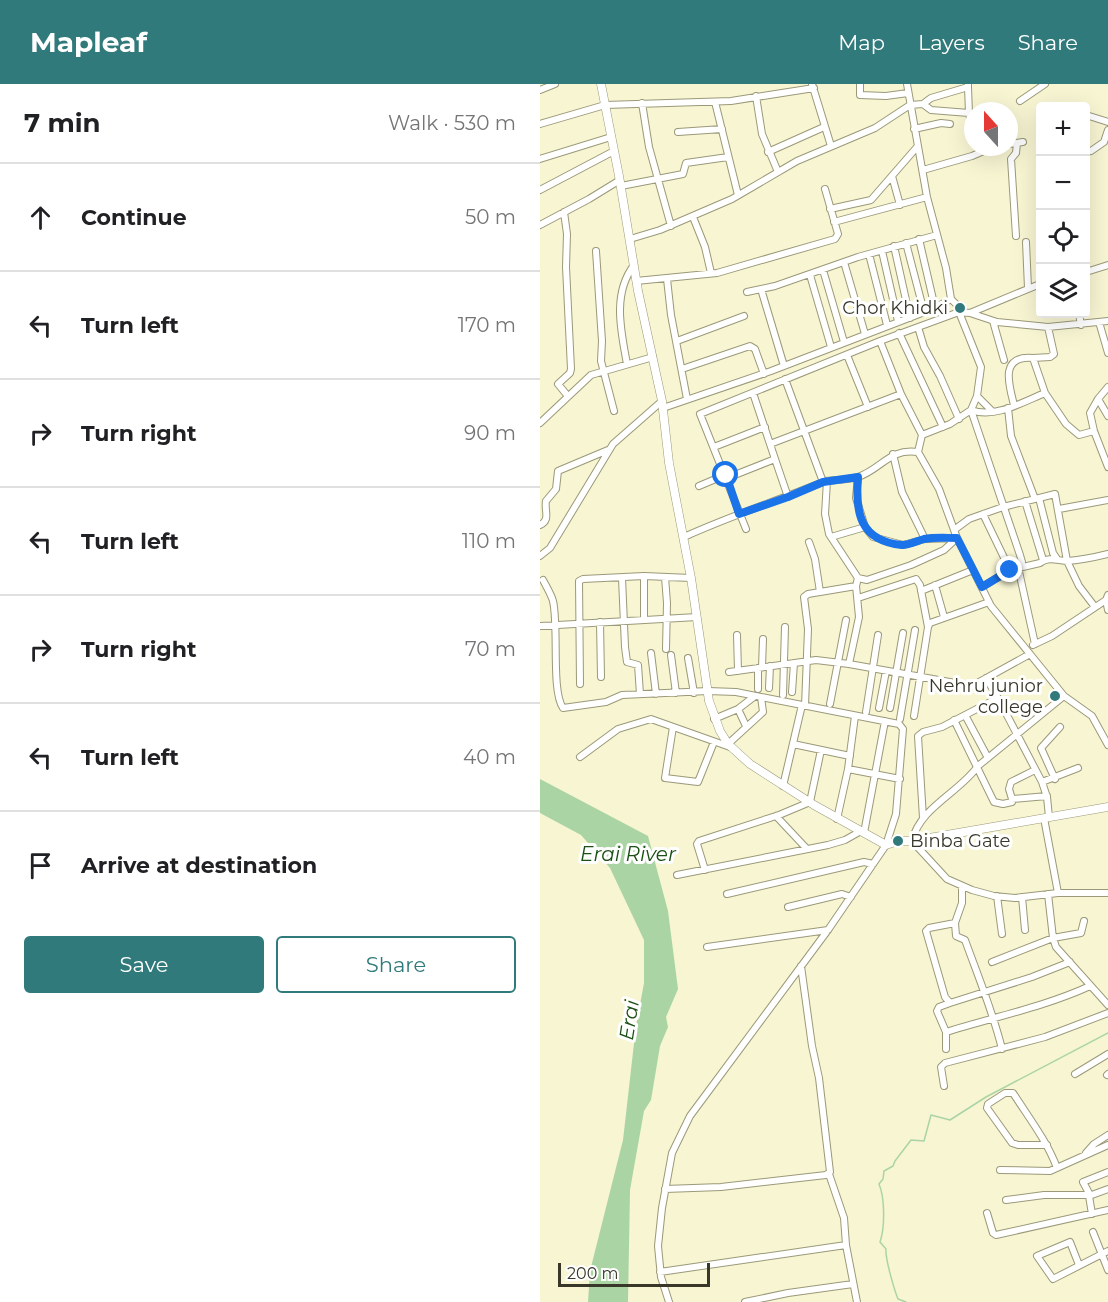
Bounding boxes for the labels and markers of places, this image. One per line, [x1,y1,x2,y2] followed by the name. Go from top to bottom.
[842,297,948,319] place label: Chor Khidki
[953,301,967,315] marker: Chor Khidki
[929,675,1043,718] place label: Nehru junior college
[1048,689,1062,703] marker: Nehru junior college
[910,830,1011,852] place label: Binba Gate
[891,834,905,848] marker: Binba Gate

